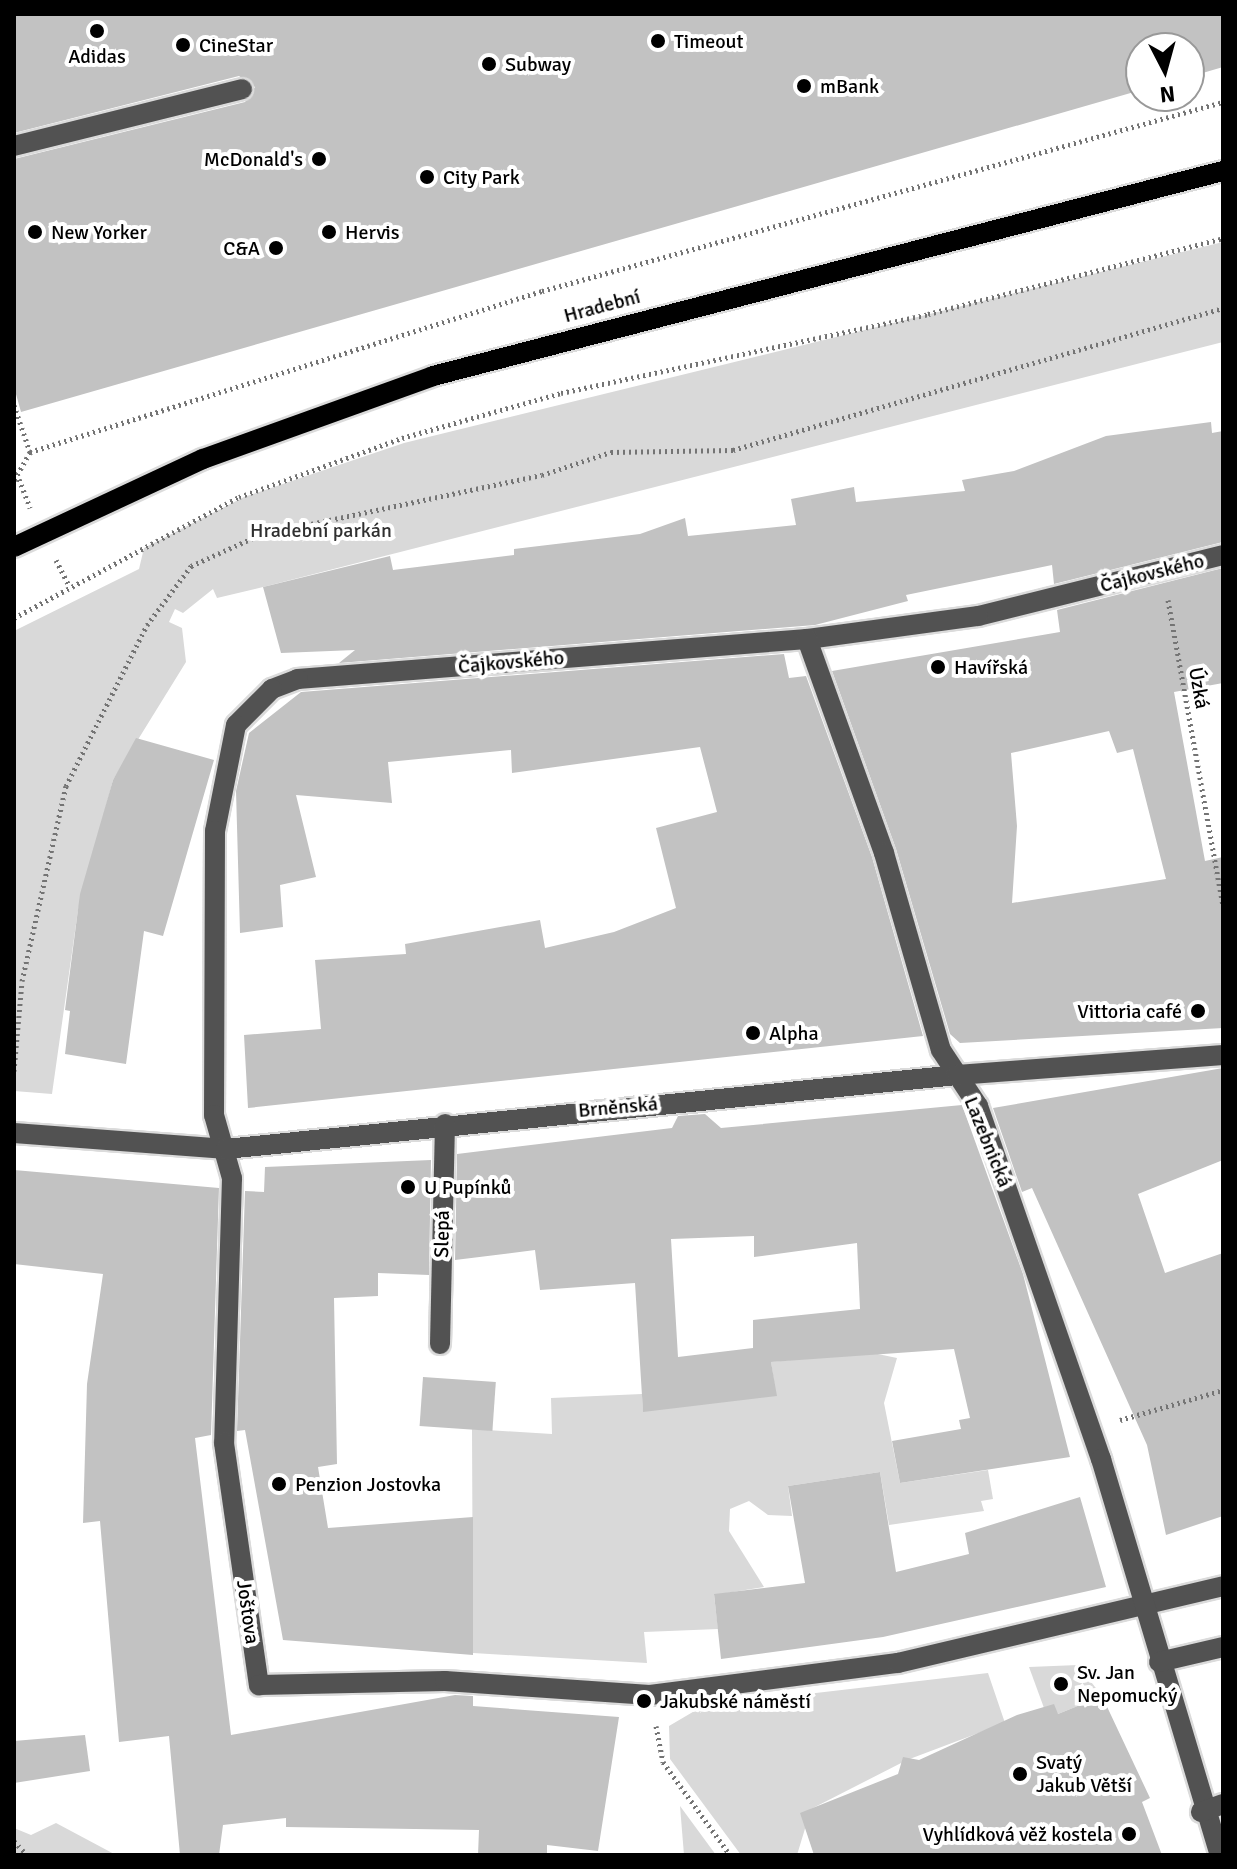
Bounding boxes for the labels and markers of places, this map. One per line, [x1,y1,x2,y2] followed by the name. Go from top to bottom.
[88,22,106,40] marker: Adidas
[674,29,744,53] place label: Timeout
[649,32,667,50] marker: Timeout
[199,33,273,57] place label: CineStar
[174,36,192,54] marker: CineStar
[68,44,126,68] place label: Adidas
[505,52,571,76] place label: Subway
[480,55,498,73] marker: Subway
[820,74,879,98] place label: mBank
[795,77,813,95] marker: mBank
[204,147,303,171] place label: McDonald's
[310,150,328,168] marker: McDonald's
[443,165,520,189] place label: City Park
[418,168,436,186] marker: City Park
[51,220,147,244] place label: New Yorker
[345,220,399,244] place label: Hervis
[26,223,44,241] marker: New Yorker
[320,223,338,241] marker: Hervis
[223,236,260,260] place label: C&A
[267,239,285,257] marker: C&A
[954,655,1028,679] place label: Havířská
[929,658,947,676] marker: Havířská
[1077,999,1182,1023] place label: Vittoria café
[1189,1002,1207,1020] marker: Vittoria café
[769,1021,819,1045] place label: Alpha
[744,1024,762,1042] marker: Alpha
[424,1175,511,1199] place label: U Pupínků
[399,1178,417,1196] marker: U Pupínků
[295,1472,441,1496] place label: Penzion Jostovka
[270,1475,288,1493] marker: Penzion Jostovka
[1077,1660,1177,1707] place label: Sv. Jan Nepomucký
[1052,1675,1070,1693] marker: Sv. Jan Nepomucký
[660,1689,811,1713] place label: Jakubské náměstí
[635,1692,653,1710] marker: Jakubské náměstí
[1036,1750,1132,1797] place label: Svatý Jakub Větší
[1011,1765,1029,1783] marker: Svatý Jakub Větší
[923,1822,1113,1846] place label: Vyhlídková věž kostela
[1120,1825,1138,1843] marker: Vyhlídková věž kostela

